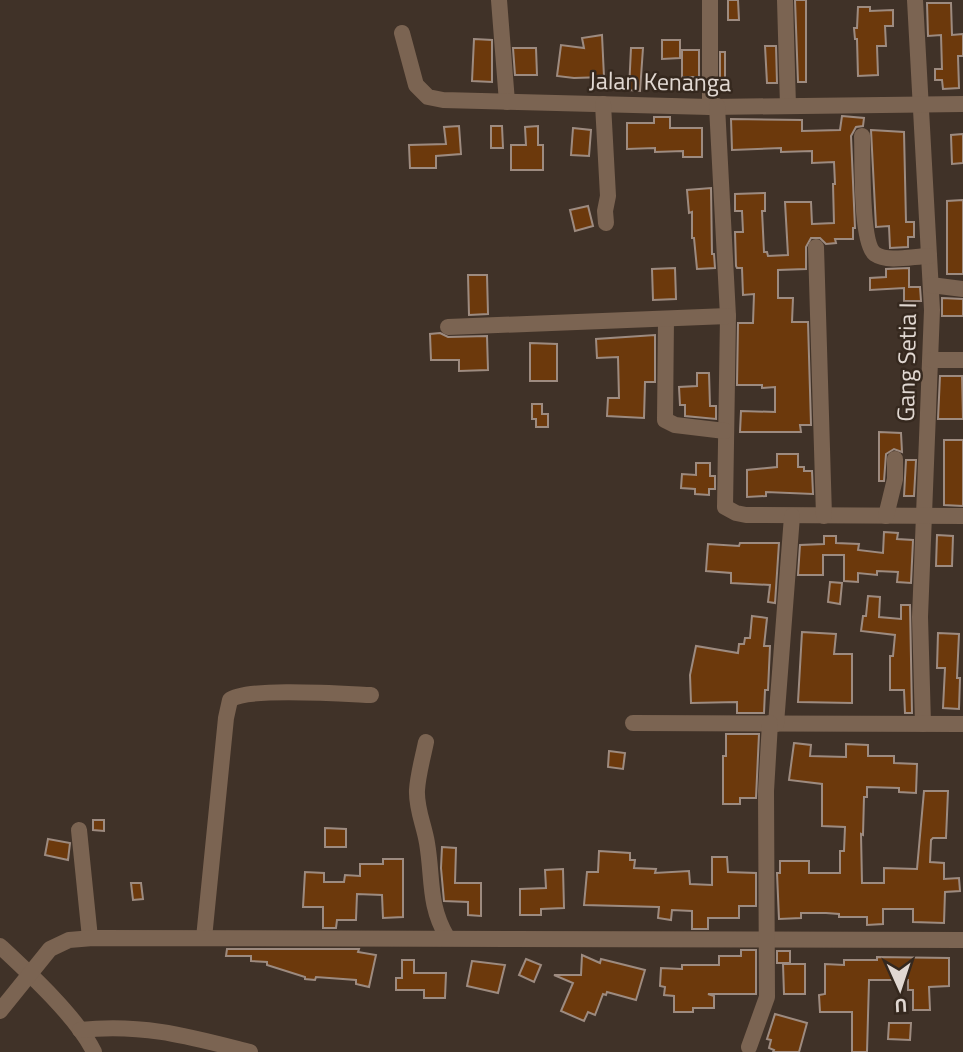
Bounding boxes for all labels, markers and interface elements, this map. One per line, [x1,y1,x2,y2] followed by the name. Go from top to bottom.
[589,62,731,100] street label: Jalan Kenanga
[887,302,925,422] street label: Gang Setia I
[865,954,935,1024] north arrow
[894,992,908,1021] text: U

